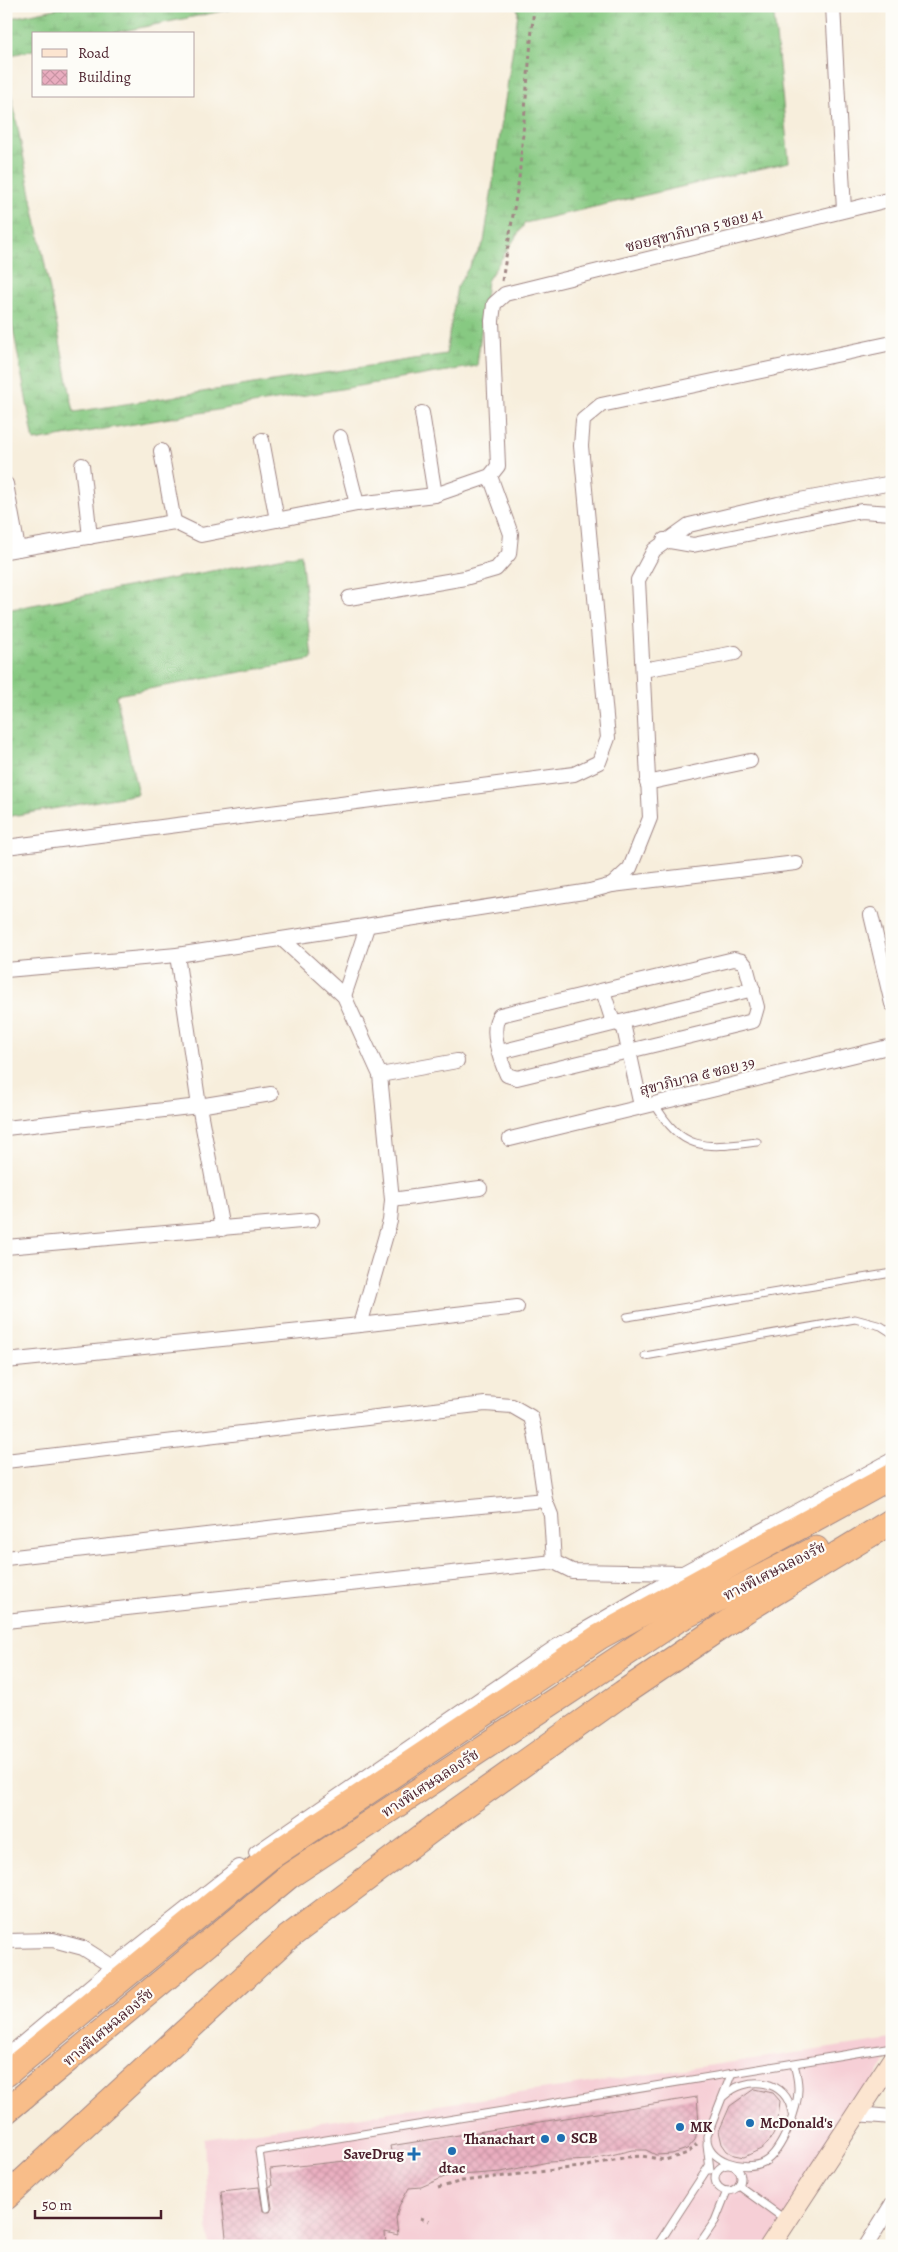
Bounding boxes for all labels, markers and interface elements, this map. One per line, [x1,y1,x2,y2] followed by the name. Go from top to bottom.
[32,32,195,98] legend
[78,43,110,63] text: Road
[78,67,131,87] text: Building
[623,203,765,258] street label: ซอยสุขาภิบาล 5 ซอย 41
[637,1052,757,1101] street label: สุขาภิบาล ๕ ซอย 39
[720,1537,828,1605] street label: ทางพิเศษฉลองรัช
[378,1744,482,1822] street label: ทางพิเศษฉลองรัช
[59,1983,157,2071] street label: ทางพิเศษฉลองรัช
[760,2113,833,2133] place label: McDonald's
[690,2117,713,2137] place label: MK
[744,2117,756,2129] marker: McDonald's
[674,2121,686,2133] marker: MK
[571,2128,598,2148] place label: SCB
[464,2129,535,2149] place label: Thanachart
[555,2132,567,2144] marker: SCB
[539,2133,551,2145] marker: Thanachart
[343,2144,404,2164] place label: SaveDrug
[446,2145,458,2157] marker: dtac
[408,2148,420,2160] marker: SaveDrug
[439,2158,465,2178] place label: dtac
[35,2187,161,2219] scale bar
[42,2195,72,2215] text: 50 m

